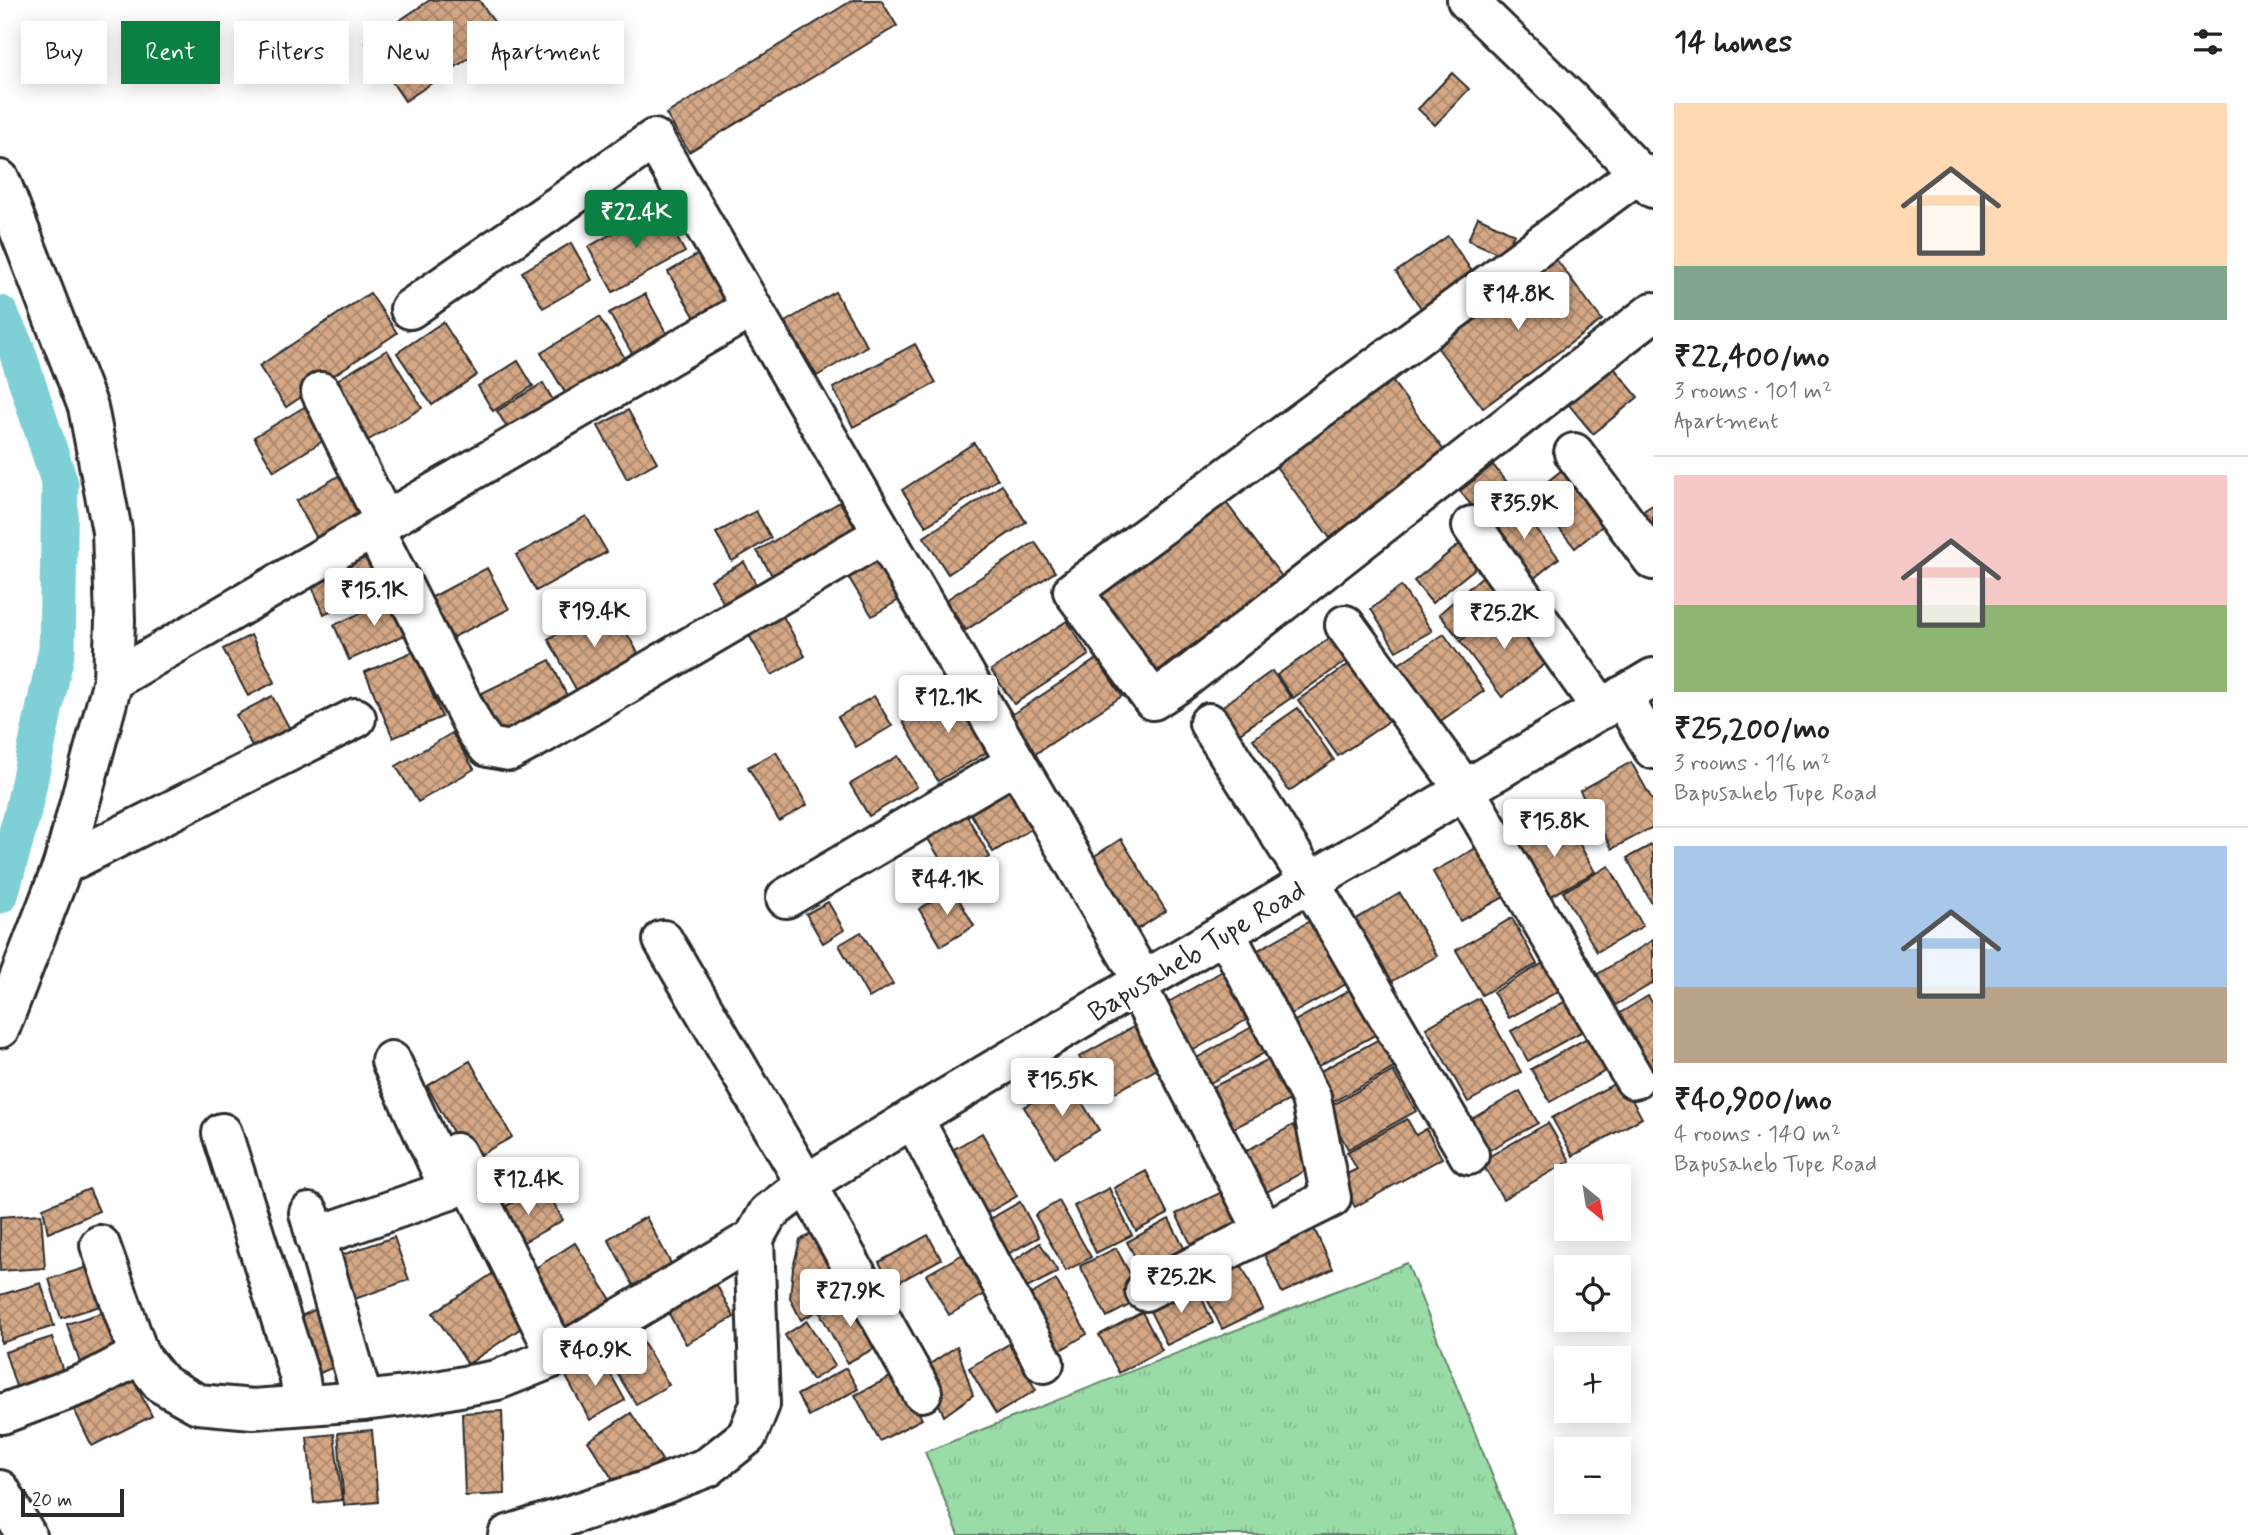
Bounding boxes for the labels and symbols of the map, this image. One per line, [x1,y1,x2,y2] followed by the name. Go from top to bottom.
[579,190,693,250] pin: ₹22.4K
[1461,272,1575,332] pin: ₹14.8K
[1467,482,1581,541] pin: ₹35.9K
[317,568,431,628] pin: ₹15.1K
[537,590,651,649] pin: ₹19.4K
[1447,592,1561,651] pin: ₹25.2K
[891,676,1005,735] pin: ₹12.1K
[1497,800,1611,859] pin: ₹15.8K
[890,858,1004,917] pin: ₹44.1K
[1082,873,1313,1032] street label: Bapusaheb Tupe Road
[1005,1058,1119,1118] pin: ₹15.5K
[471,1158,585,1217] pin: ₹12.4K
[1554,1164,1631,1241] north arrow
[1124,1256,1238,1315] pin: ₹25.2K
[793,1270,907,1329] pin: ₹27.9K
[538,1328,652,1388] pin: ₹40.9K
[21,1486,124,1518] scale bar

